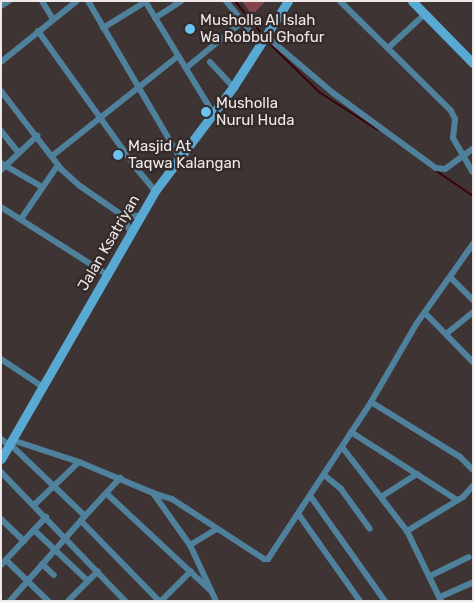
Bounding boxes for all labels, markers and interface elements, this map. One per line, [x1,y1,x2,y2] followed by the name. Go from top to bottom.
[200,11,325,46] place label: Musholla Al Islah Wa Robbul Ghofur
[184,23,196,35] marker: Musholla Al Islah Wa Robbul Ghofur
[216,94,294,129] place label: Musholla Nurul Huda
[200,106,212,118] marker: Musholla Nurul Huda
[128,137,241,172] place label: Masjid At Taqwa Kalangan
[112,149,124,161] marker: Masjid At Taqwa Kalangan
[74,192,144,294] street label: Jalan Ksatriyan

